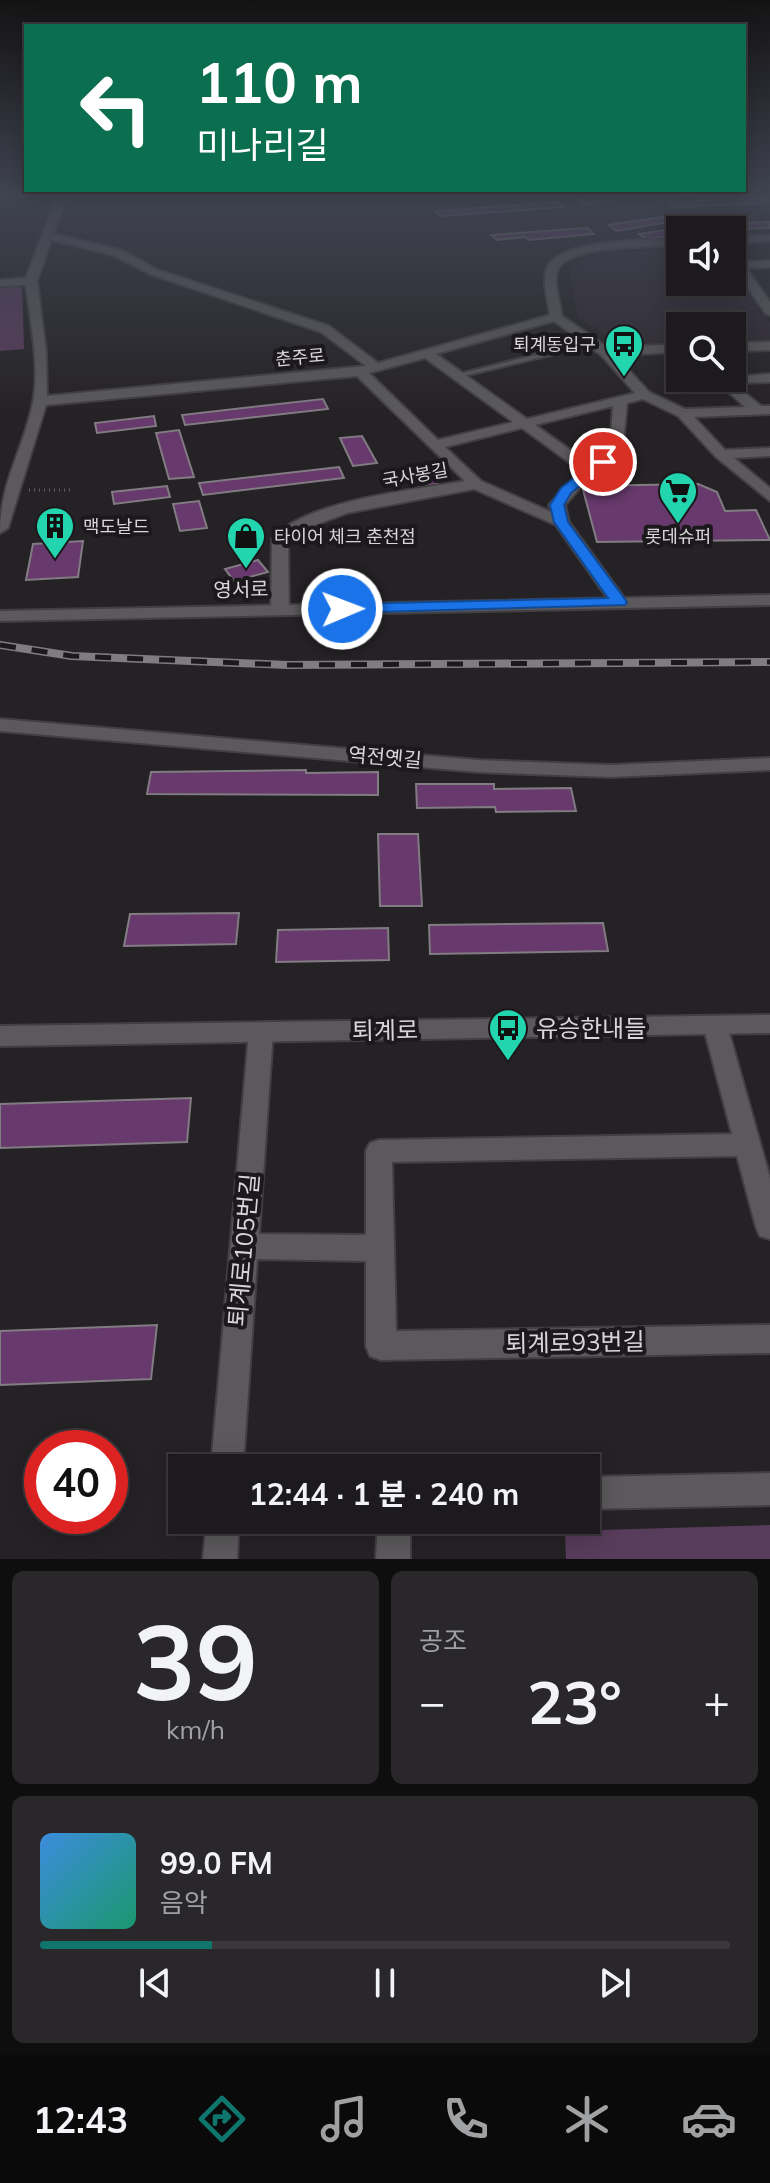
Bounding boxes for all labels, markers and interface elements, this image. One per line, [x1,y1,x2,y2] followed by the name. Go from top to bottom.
[196,47,363,117] text: 110 m
[64,56,168,160] icon: left
[196,122,328,167] text: 미나리길
[666,216,746,392] map controls
[666,216,746,296] button: sound
[666,312,746,392] button: search
[603,323,645,378] bus stop icon: 퇴계동입구
[513,333,596,356] place label: 퇴계동입구
[274,343,326,371] street label: 춘주로
[569,428,637,496] pin
[581,440,625,484] icon: arrive
[380,458,450,492] street label: 국사봉길
[657,470,699,525] supermarket icon: 롯데슈퍼
[34,505,76,560] building icon: 맥도날드
[83,515,149,538] place label: 맥도날드
[225,515,267,570] shop icon: 타이어 체크 춘천점
[274,525,416,548] place label: 타이어 체크 춘천점
[645,525,711,548] place label: 롯데슈퍼
[300,567,384,651] position arrow
[213,576,269,602] street label: 영서로
[347,741,423,773] street label: 역전옛길
[487,1007,529,1062] bus stop icon: 유승한내들
[536,1013,646,1043] place label: 유승한내들
[352,1014,418,1046] street label: 퇴계로
[221,1172,265,1328] street label: 퇴계로105번길
[505,1326,645,1358] street label: 퇴계로93번길
[24,1430,128,1534] speed limit sign: 40
[249,1475,519,1513] text: 12:44 · 1 분 · 240 m
[133,1595,258,1726] text: 39
[419,1624,467,1657] text: 공조
[527,1664,622,1739] text: 23°
[419,1674,445,1729] text: −
[704,1674,730,1729] text: +
[166,1713,225,1746] text: km/h
[160,1844,273,1882] text: 99.0 FM
[160,1886,208,1919] text: 음악
[133,1961,177,2005] icon: previous
[363,1961,407,2005] icon: pause
[593,1961,637,2005] icon: next
[194,2091,250,2147] icon: directions
[316,2091,372,2147] icon: music
[438,2091,494,2147] icon: phone
[559,2091,615,2147] icon: climate
[681,2091,737,2147] icon: car
[33,2097,128,2142] text: 12:43

